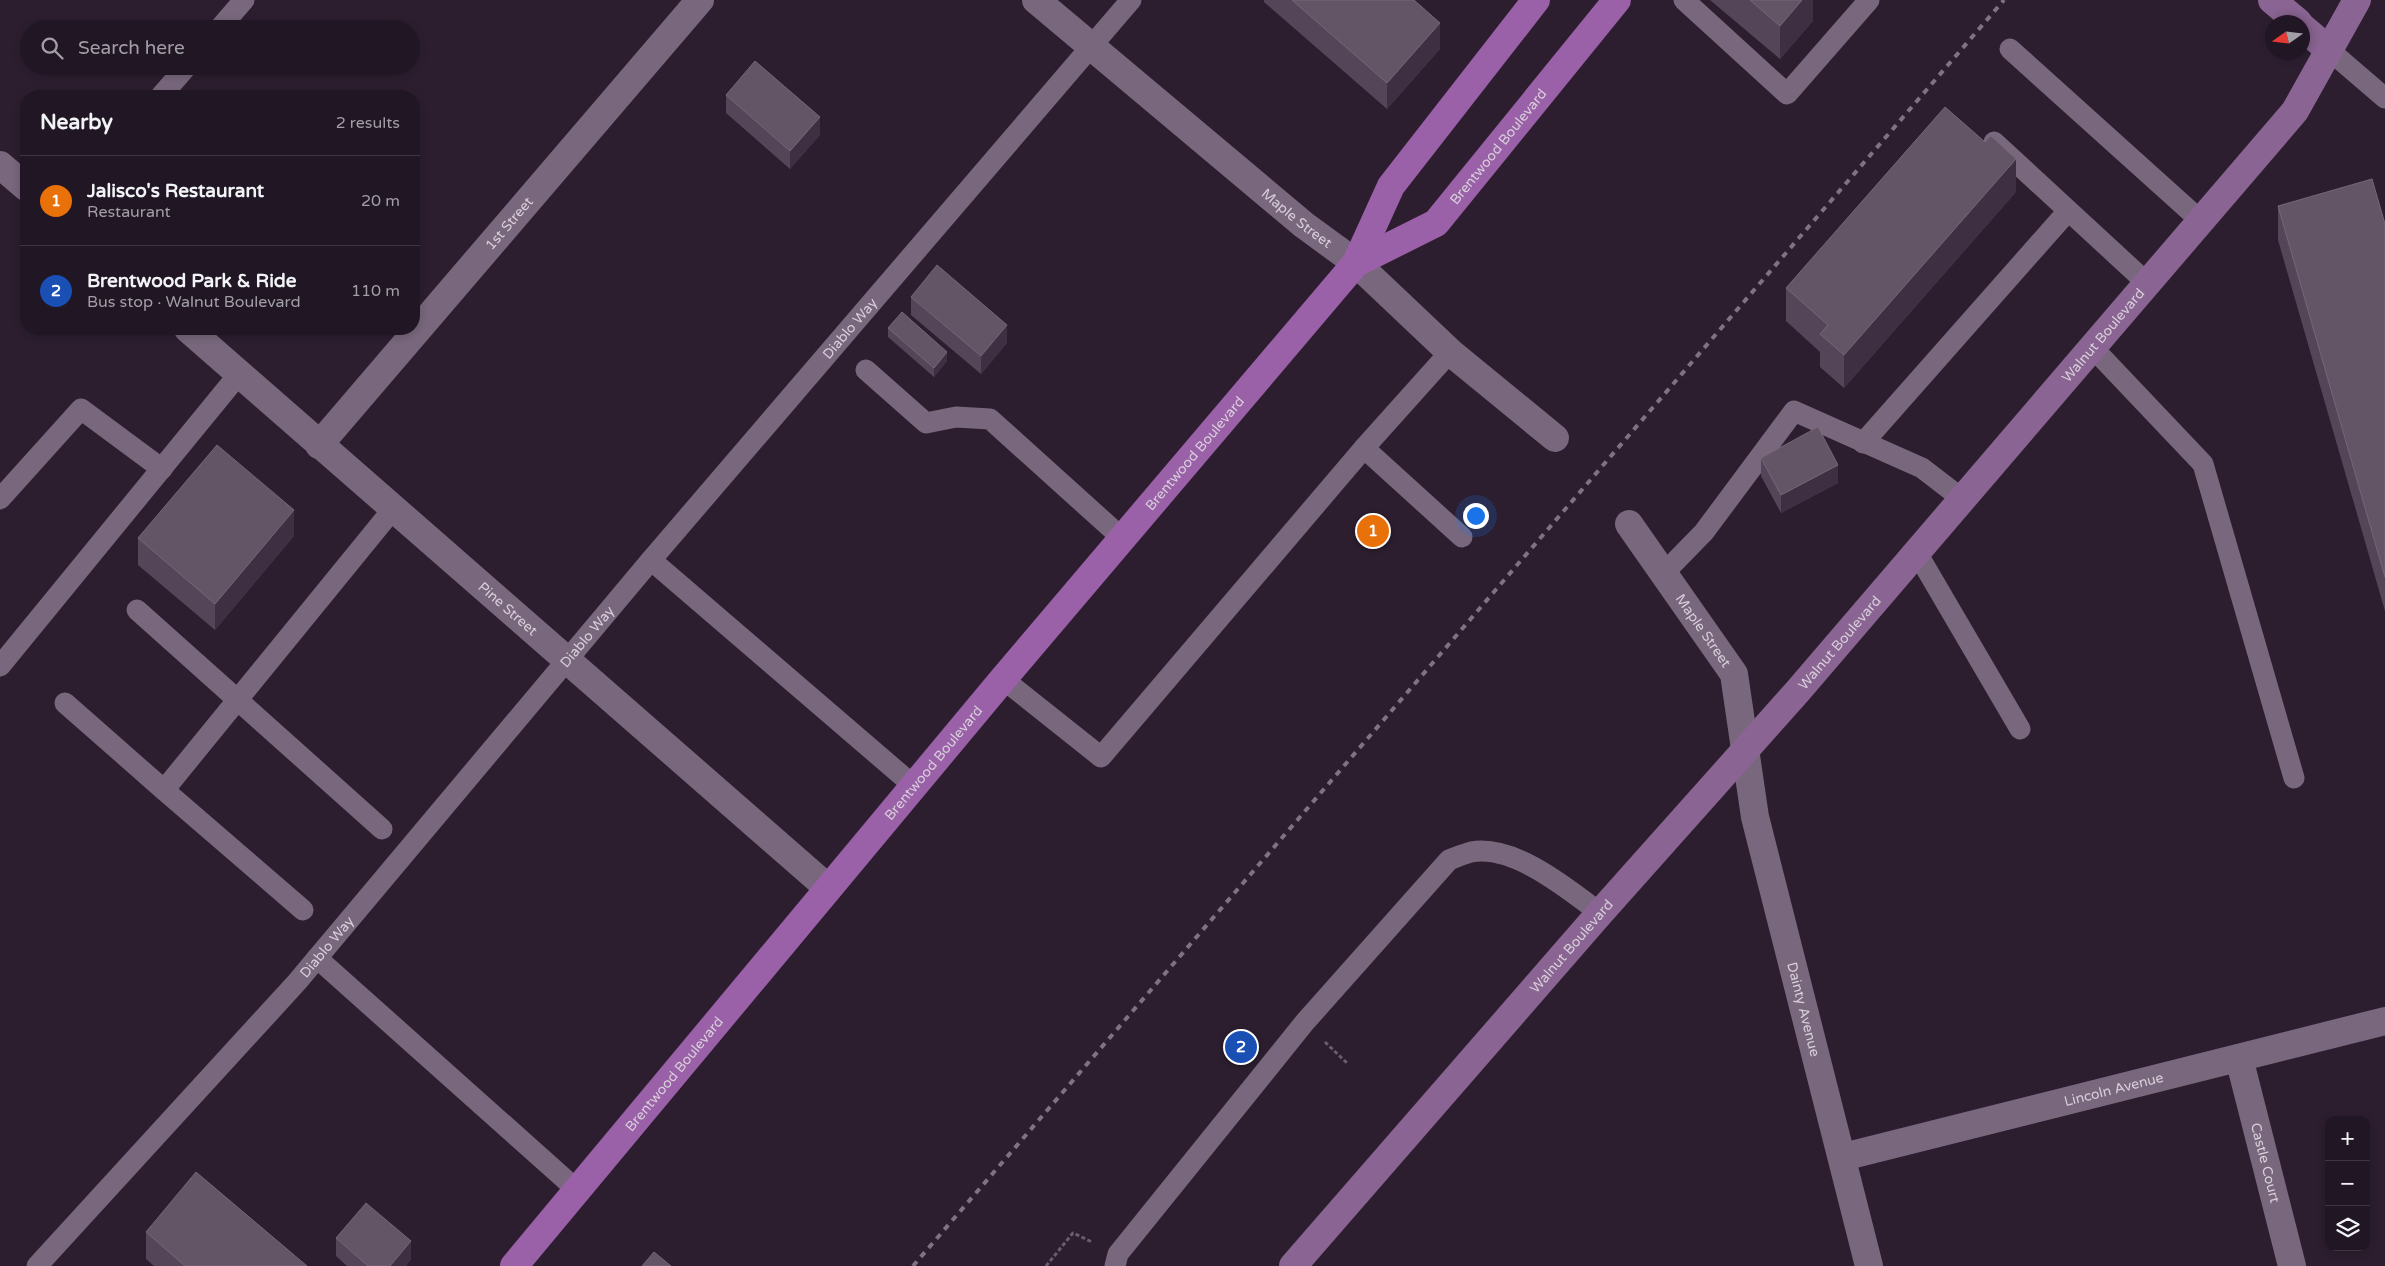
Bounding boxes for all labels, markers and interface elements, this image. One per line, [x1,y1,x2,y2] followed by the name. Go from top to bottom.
[2265,15,2310,60] north arrow
[20,20,420,75] search box
[38,34,66,62] icon: search
[78,37,185,59] text: Search here
[1446,85,1550,208] street label: Brentwood Boulevard
[40,110,113,135] text: Nearby
[336,113,400,133] text: 2 results
[87,180,264,202] text: Jalisco's Restaurant
[1258,185,1336,252] street label: Maple Street
[51,191,61,211] text: 1
[361,191,400,211] text: 20 m
[481,193,537,253] street label: 1st Street
[87,202,171,222] text: Restaurant
[87,270,297,292] text: Brentwood Park & Ride
[51,281,61,301] text: 2
[351,281,400,301] text: 110 m
[2058,285,2148,385] street label: Walnut Boulevard
[87,292,301,312] text: Bus stop · Walnut Boulevard
[819,294,881,362] street label: Diablo Way
[1141,393,1248,514] street label: Brentwood Boulevard
[1463,503,1489,529] your location
[1357,512,1389,550] pin: 1
[475,578,542,639] street label: Pine Street
[1672,591,1735,671] street label: Maple Street
[1794,592,1884,693] street label: Walnut Boulevard
[556,602,618,671] street label: Diablo Way
[881,702,986,824] street label: Brentwood Boulevard
[1526,896,1617,996] street label: Walnut Boulevard
[296,912,357,981] street label: Diablo Way
[1784,960,1824,1058] street label: Dainty Avenue
[621,1013,727,1135] street label: Brentwood Boulevard
[1225,1028,1257,1066] pin: 2
[2062,1068,2165,1110] street label: Lincoln Avenue
[2325,1116,2370,1251] map controls
[2325,1116,2370,1161] button: +
[2247,1121,2284,1205] street label: Castle Court
[2325,1161,2370,1206] button: −
[2325,1206,2370,1251] button: layers

